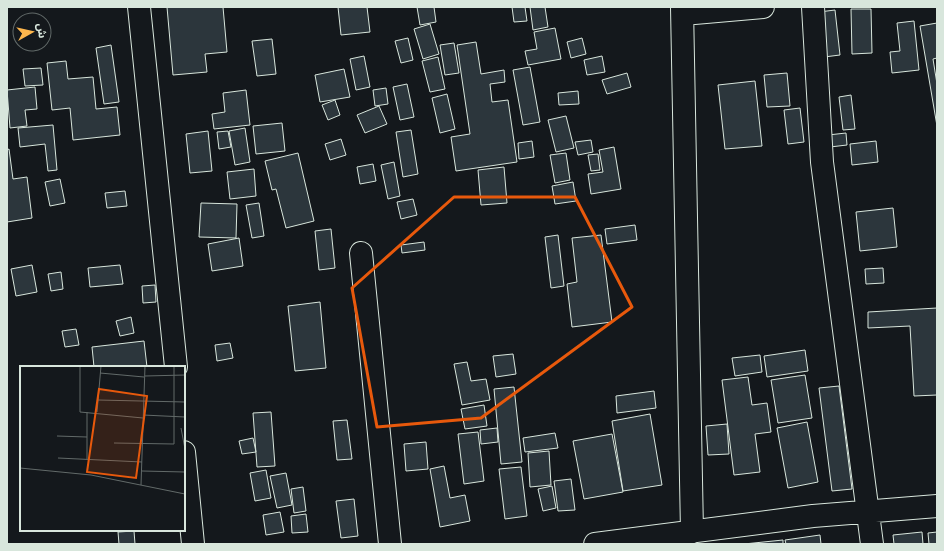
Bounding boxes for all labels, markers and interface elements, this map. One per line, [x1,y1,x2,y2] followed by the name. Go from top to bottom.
[12,12,52,52] north arrow
[34,22,49,39] text: ش
[20,366,185,531] inset map

